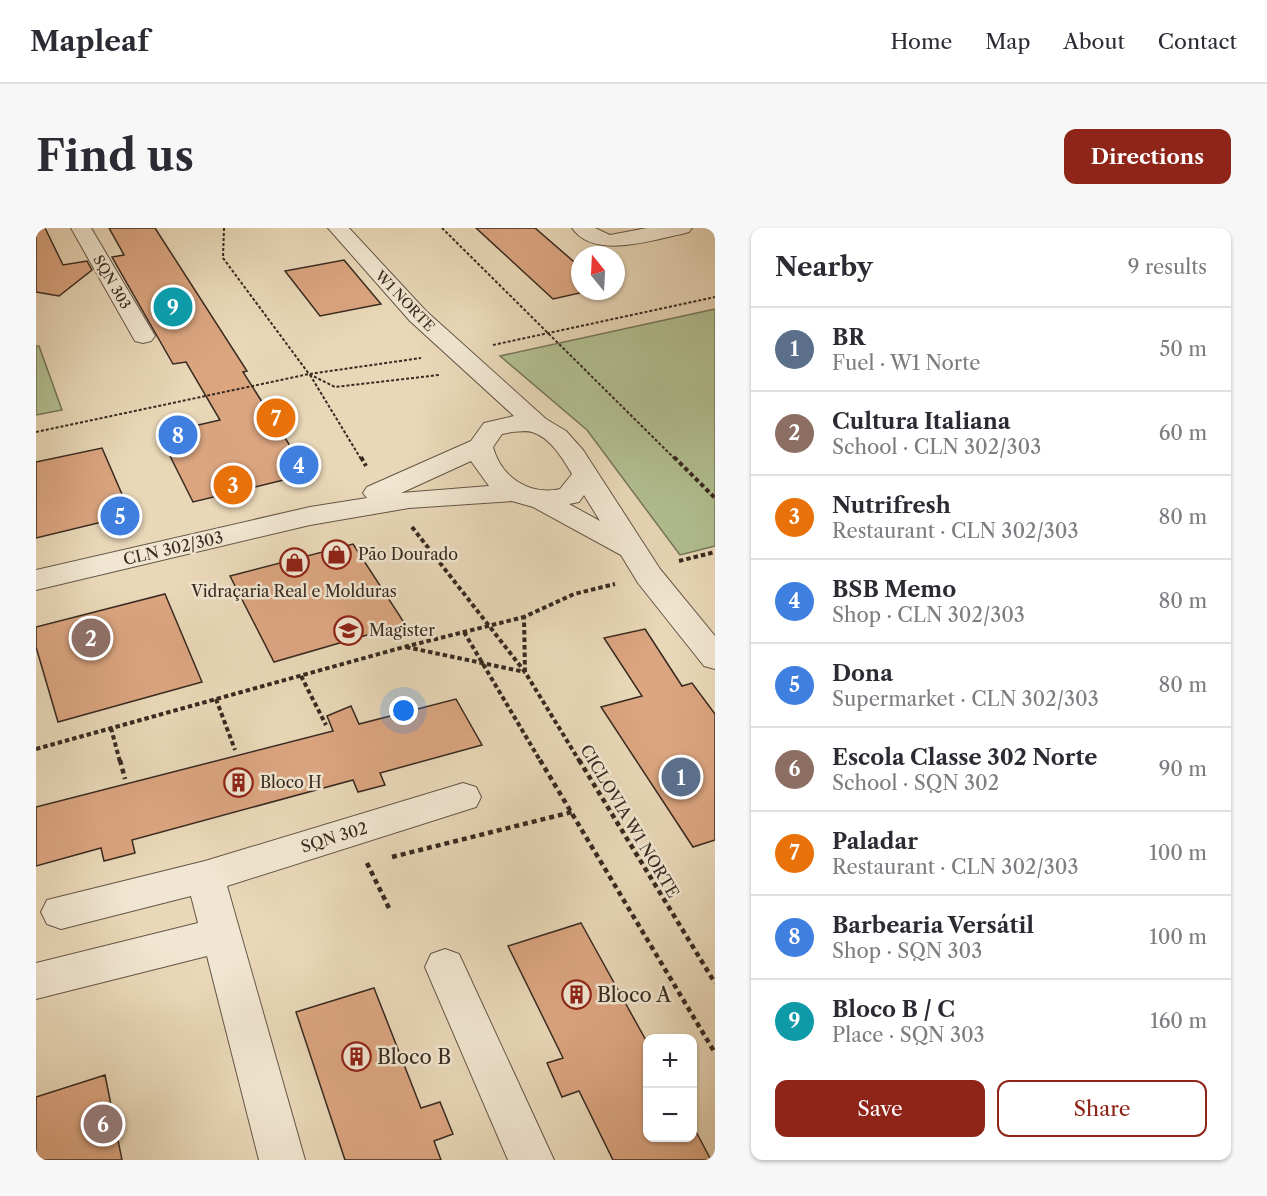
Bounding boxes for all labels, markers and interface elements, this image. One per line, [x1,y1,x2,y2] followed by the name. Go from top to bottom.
[30,24,149,58] text: Mapleaf
[891,29,952,54] text: Home
[985,29,1030,54] text: Map
[1063,29,1125,54] text: About
[1158,29,1237,54] text: Contact
[1064,129,1231,184] button: Directions
[36,130,194,182] text: Find us
[571,246,625,300] north arrow
[775,251,873,283] text: Nearby
[89,252,135,312] street label: SQN 303
[1128,255,1207,279] text: 9 results
[371,266,439,335] street label: W1 NORTE
[154,284,192,329] pin: 9
[832,324,865,351] text: BR
[790,337,799,361] text: 1
[1160,337,1207,361] text: 50 m
[832,351,981,375] text: Fuel · W1 Norte
[256,396,296,441] pin: 7
[832,408,1011,435] text: Cultura Italiana
[158,412,198,458] pin: 8
[789,421,800,445] text: 2
[1159,421,1207,445] text: 60 m
[832,435,1041,459] text: School · CLN 302/303
[280,442,318,488] pin: 4
[214,462,252,508] pin: 3
[832,492,951,519] text: Nutrifresh
[100,494,140,538] pin: 5
[789,505,800,529] text: 3
[1159,505,1207,529] text: 80 m
[832,519,1078,543] text: Restaurant · CLN 302/303
[121,527,225,569] street label: CLN 302/303
[321,538,353,570] shop icon: Pão Dourado
[358,544,458,564] place label: Pão Dourado
[278,547,310,579] shop icon: Vidraçaria Real e Molduras
[832,576,956,603] text: BSB Memo
[190,581,397,601] place label: Vidraçaria Real e Molduras
[789,589,800,613] text: 4
[1159,589,1207,613] text: 80 m
[832,603,1025,627] text: Shop · CLN 302/303
[332,614,364,646] school or university icon: Magister
[72,616,110,660] pin: 2
[369,620,435,640] place label: Magister
[832,660,893,687] text: Dona
[789,673,800,697] text: 5
[1159,673,1207,697] text: 80 m
[832,687,1099,711] text: Supermarket · CLN 302/303
[389,696,418,725] your location
[576,740,684,902] street label: CICLOVIA W1 NORTE
[832,744,1098,771] text: Escola Classe 302 Norte
[662,754,700,800] pin: 1
[789,757,800,781] text: 6
[1159,757,1207,781] text: 90 m
[223,766,255,798] building icon: Bloco H
[832,771,999,795] text: School · SQN 302
[260,772,322,792] place label: Bloco H
[298,817,370,857] street label: SQN 302
[832,828,918,855] text: Paladar
[789,841,800,865] text: 7
[1149,841,1207,865] text: 100 m
[832,855,1078,879] text: Restaurant · CLN 302/303
[832,912,1034,939] text: Barbearia Versátil
[788,925,801,949] text: 8
[1149,925,1207,949] text: 100 m
[832,939,982,963] text: Shop · SQN 303
[560,979,592,1011] building icon: Bloco A
[597,983,672,1007] place label: Bloco A
[832,996,955,1023] text: Bloco B / C
[789,1009,800,1033] text: 9
[1150,1009,1207,1033] text: 160 m
[832,1023,985,1047] text: Place · SQN 303
[643,1034,697,1142] map controls
[643,1034,697,1088] button: +
[340,1041,372,1073] building icon: Bloco B
[377,1045,451,1069] place label: Bloco B
[775,1080,985,1137] button: Save
[997,1080,1207,1137] button: Share
[643,1088,697,1142] button: −
[84,1102,122,1146] pin: 6

